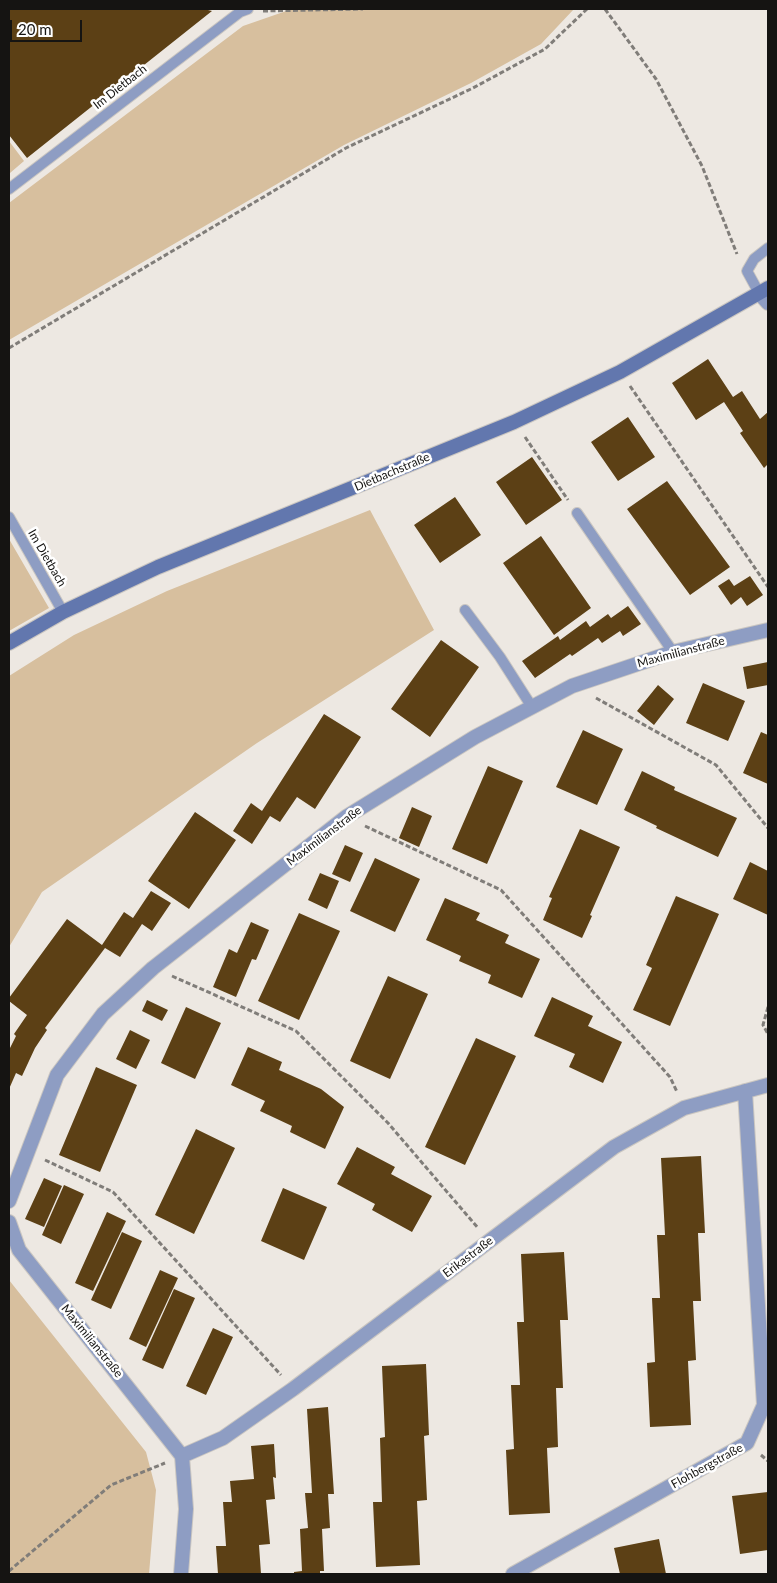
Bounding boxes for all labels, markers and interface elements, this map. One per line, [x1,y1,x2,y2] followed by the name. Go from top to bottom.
[12,10,85,42] scale bar
[18,20,52,38] text: 20 m
[90,62,150,112] street label: Im Dietbach
[352,450,432,494] street label: Dietbachstraße
[25,527,69,589] street label: Im Dietbach
[636,633,726,671] street label: Maximilianstraße
[284,803,364,869] street label: Maximilianstraße
[440,1233,496,1281] street label: Erikastraße
[58,1302,126,1380] street label: Maximilianstraße
[669,1440,745,1492] street label: Flohbergstraße

